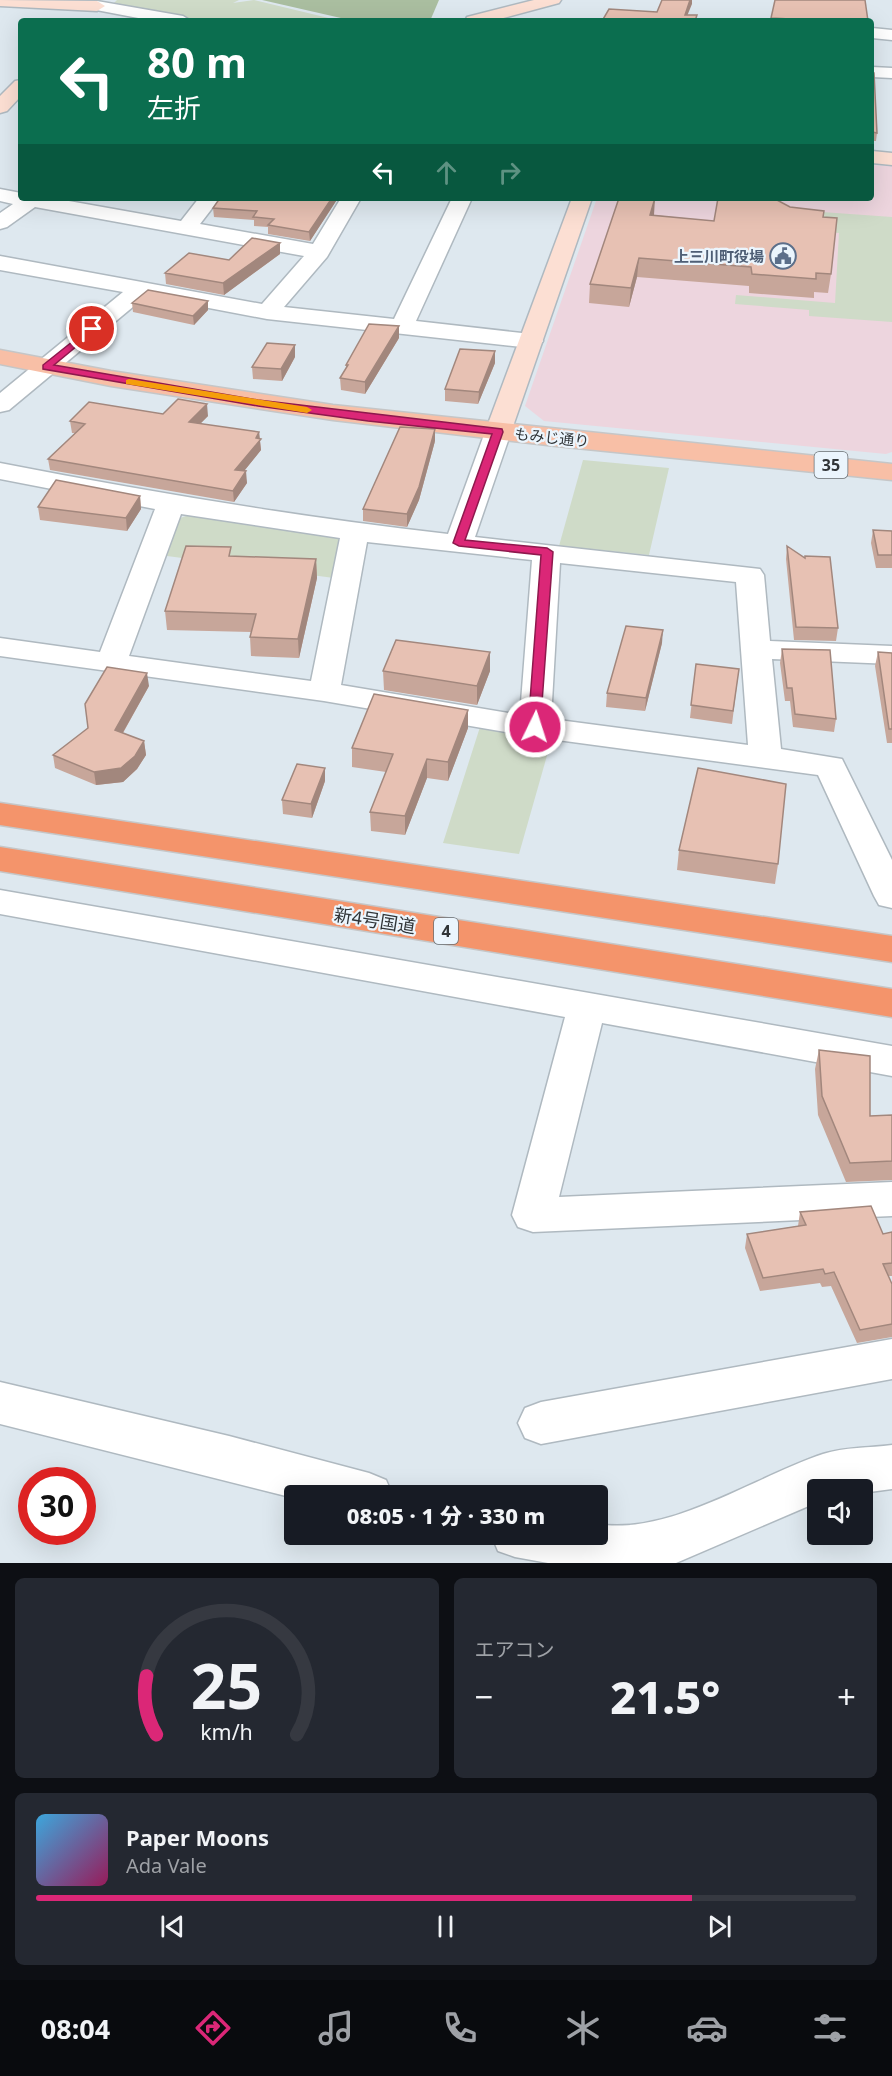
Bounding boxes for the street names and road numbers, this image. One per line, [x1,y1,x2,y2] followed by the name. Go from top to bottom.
[514,423,590,451] street label: もみじ通り
[814,452,848,478] road number: 35
[332,902,418,938] street label: 新4号国道
[434,918,458,944] road number: 4

